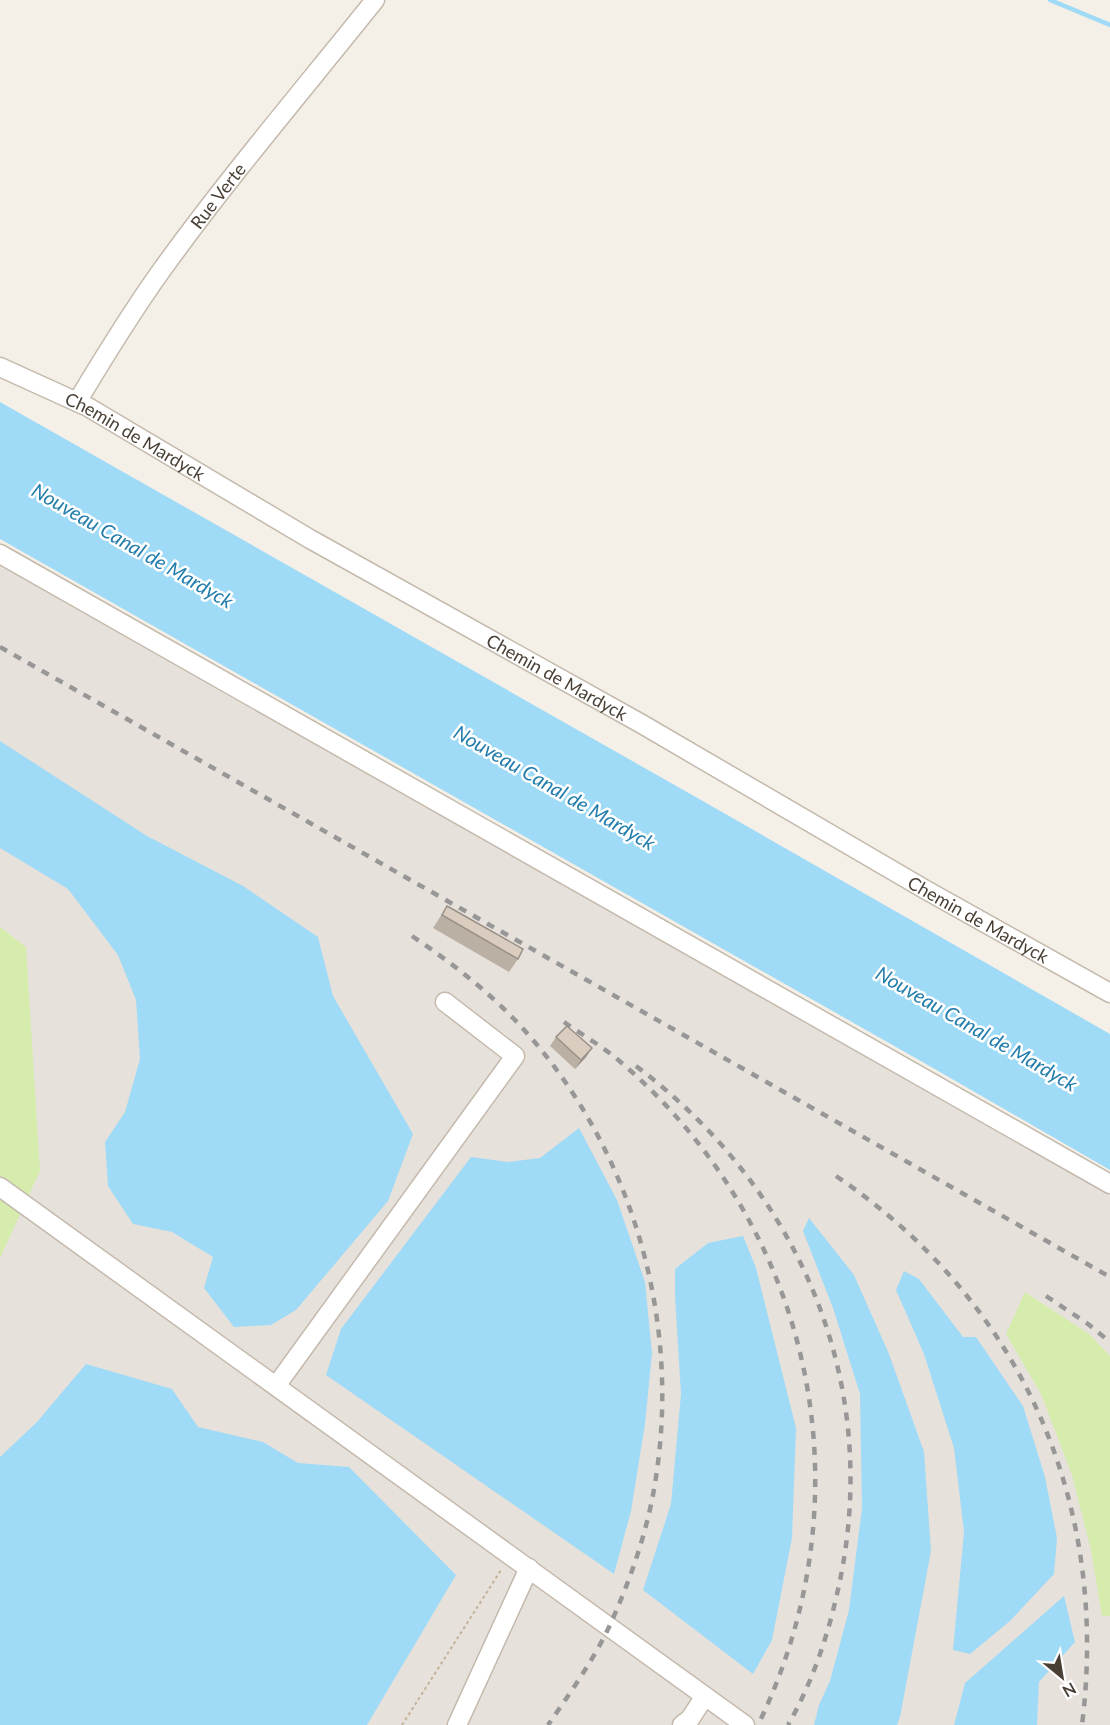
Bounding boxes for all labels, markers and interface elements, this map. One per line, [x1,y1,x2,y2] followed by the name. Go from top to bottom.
[185,158,250,233] street label: Rue Verte
[62,387,210,486] street label: Chemin de Mardyck
[28,477,239,613] water label: Nouveau Canal de Mardyck
[483,629,632,725] street label: Chemin de Mardyck
[450,719,661,855] water label: Nouveau Canal de Mardyck
[904,871,1053,968] street label: Chemin de Mardyck
[872,960,1083,1096] water label: Nouveau Canal de Mardyck
[1032,1647,1092,1707] north arrow
[1060,1679,1080,1702] text: N

